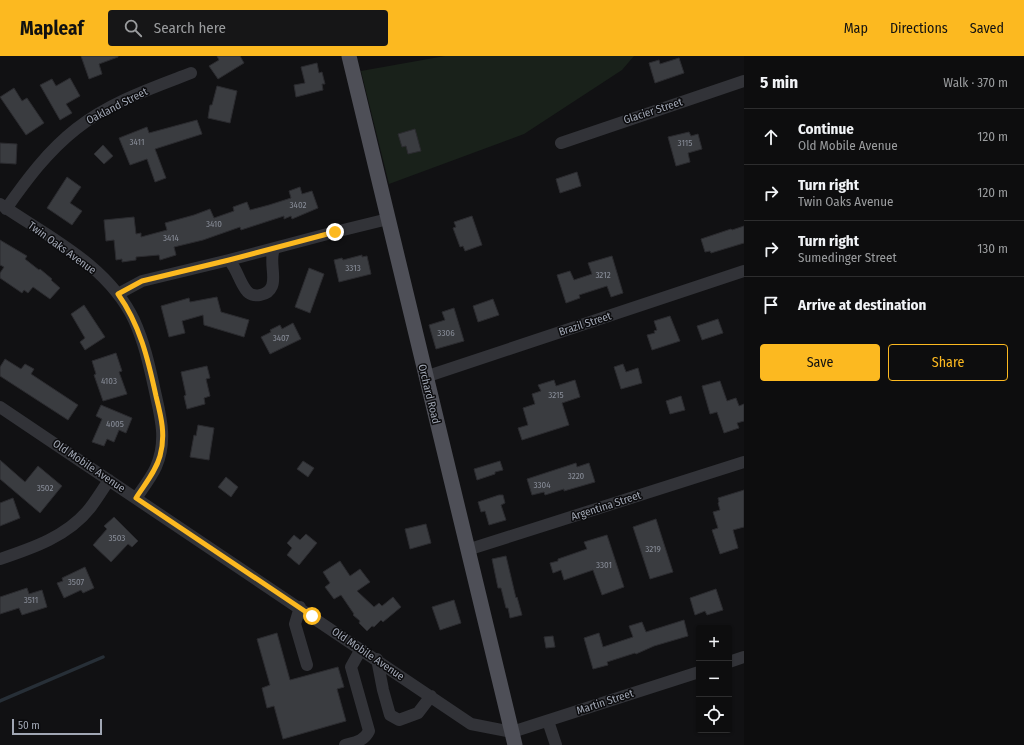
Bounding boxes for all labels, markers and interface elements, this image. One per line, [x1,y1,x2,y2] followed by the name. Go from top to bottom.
[108,10,388,46] search box
[20,17,84,40] text: Mapleaf
[122,17,144,39] icon: search
[154,19,226,37] text: Search here
[844,20,868,37] text: Map
[890,20,948,37] text: Directions
[970,20,1004,37] text: Saved
[760,72,798,93] text: 5 min
[943,75,1008,90] text: Walk · 370 m
[84,85,150,127] street label: Oakland Street
[622,95,684,127] street label: Glacier Street
[798,120,854,138] text: Continue
[760,126,782,148] icon: ahead
[977,129,1008,144] text: 120 m
[130,137,144,147] house number: 3411
[678,138,692,148] house number: 3115
[798,138,898,153] text: Old Mobile Avenue
[798,176,859,194] text: Turn right
[760,182,782,204] icon: right
[977,185,1008,200] text: 120 m
[798,194,893,209] text: Twin Oaks Avenue
[290,200,306,210] house number: 3402
[26,219,98,277] street label: Twin Oaks Avenue
[206,219,222,229] house number: 3410
[326,223,344,241] route end
[798,232,859,250] text: Turn right
[163,233,180,243] house number: 3414
[760,238,782,260] icon: right
[977,241,1008,256] text: 130 m
[798,250,897,265] text: Sumedinger Street
[345,263,361,273] house number: 3313
[595,270,611,280] house number: 3212
[760,294,782,316] icon: arrive
[798,296,926,314] text: Arrive at destination
[557,309,613,339] street label: Brazil Street
[437,328,455,338] house number: 3306
[273,333,290,343] house number: 3407
[760,344,880,381] button: Save
[888,344,1008,381] button: Share
[415,363,443,425] street label: Orchard Road
[101,376,117,386] house number: 4103
[548,390,564,400] house number: 3215
[106,419,124,429] house number: 4005
[50,437,128,495] street label: Old Mobile Avenue
[568,471,585,481] house number: 3220
[533,480,551,490] house number: 3304
[37,483,53,493] house number: 3502
[569,488,643,523] street label: Argentina Street
[109,533,125,543] house number: 3503
[645,544,661,554] house number: 3219
[596,560,612,570] house number: 3301
[68,577,85,587] house number: 3507
[24,595,38,605] house number: 3511
[303,607,321,625] route start
[329,625,407,683] street label: Old Mobile Avenue
[696,625,732,733] map controls
[696,625,732,661] button: +
[696,661,732,697] button: −
[575,687,635,717] street label: Martin Street
[696,697,732,733] button: locate
[12,717,102,736] scale bar
[18,719,40,732] text: 50 m

